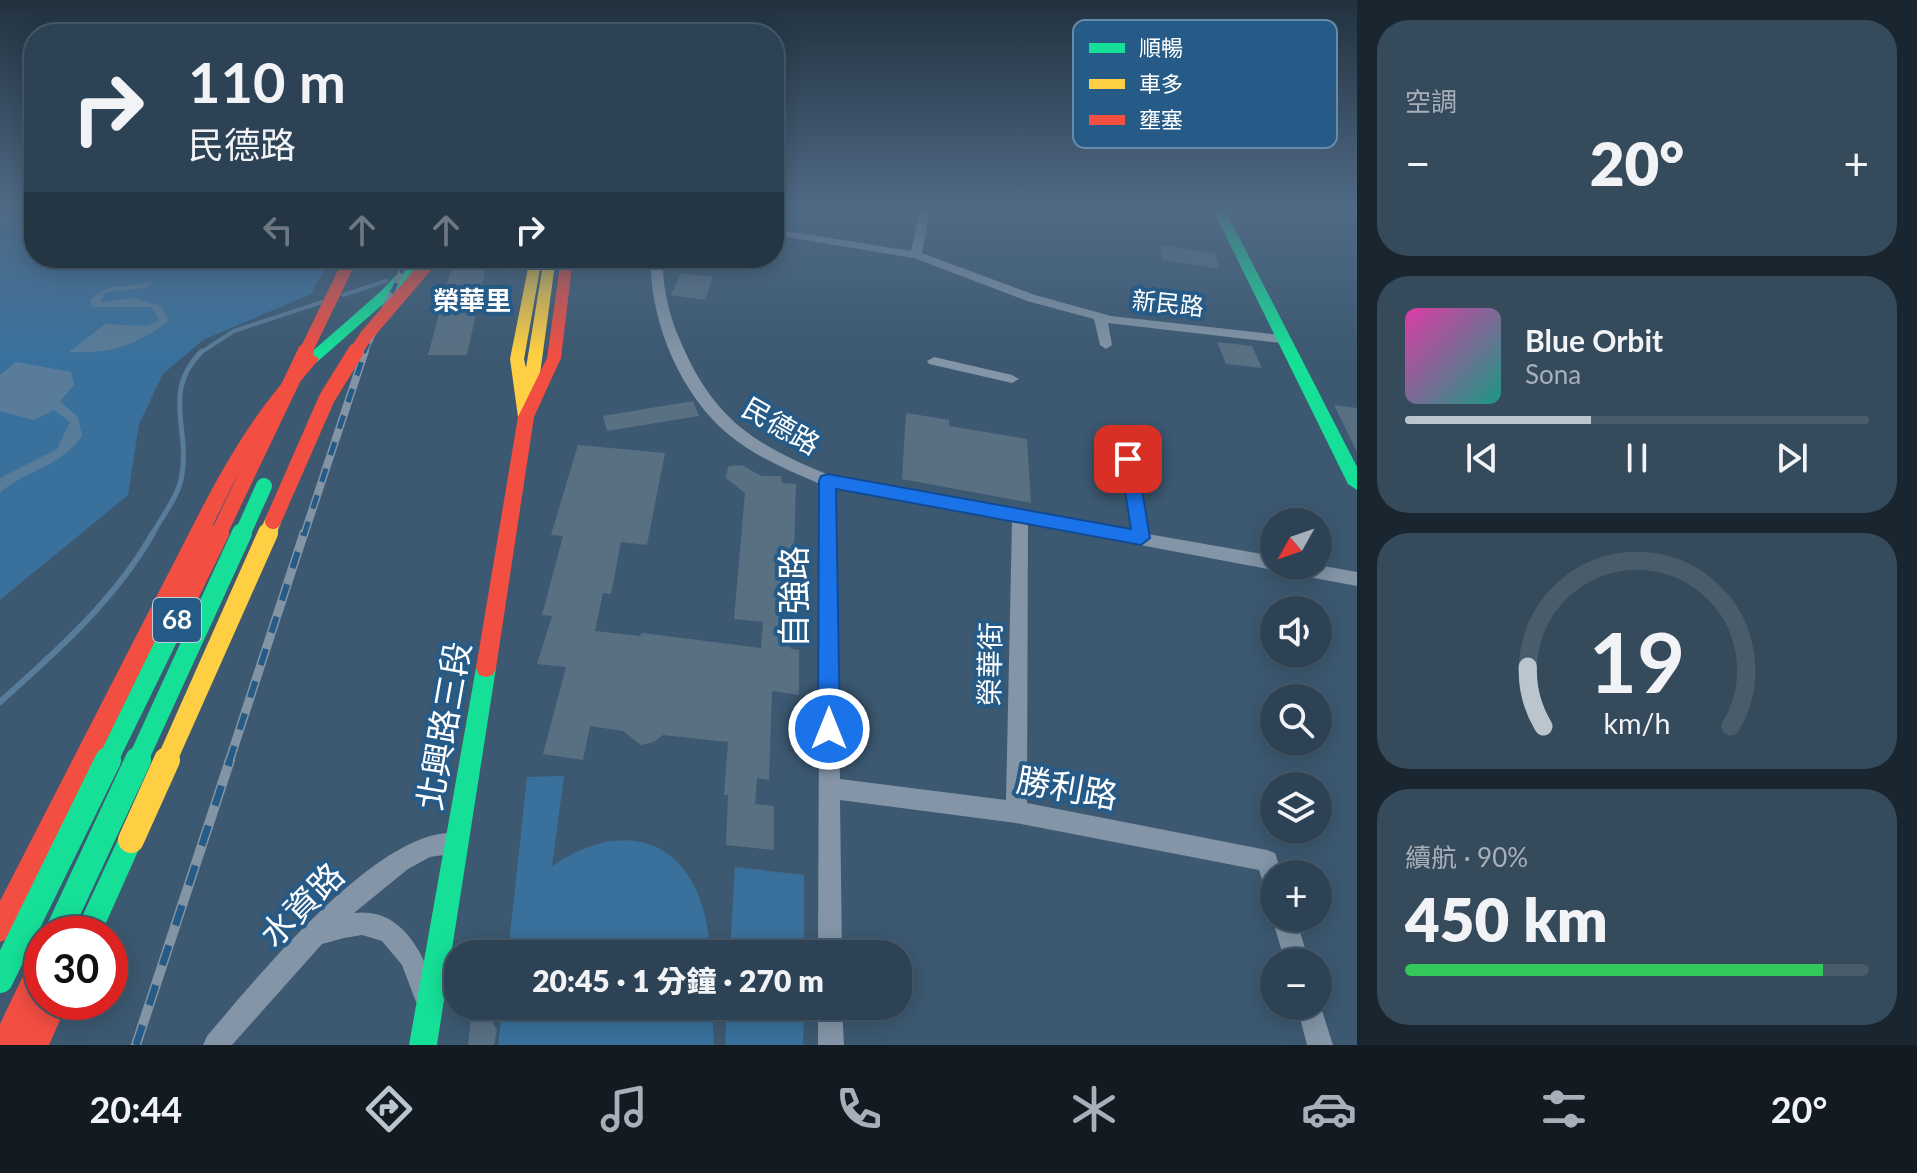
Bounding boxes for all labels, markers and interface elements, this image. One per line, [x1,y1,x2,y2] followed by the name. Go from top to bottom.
[1073,20,1337,148] legend
[1139,34,1183,61] text: 順暢
[188,48,346,115] text: 110 m
[56,56,160,160] icon: right
[1139,70,1183,97] text: 車多
[1405,85,1457,117] text: 空調
[1139,106,1183,133] text: 壅塞
[188,122,296,166] text: 民德路
[1590,127,1684,199] text: 20°
[1405,137,1431,189] text: −
[1843,137,1869,189] text: +
[256,208,300,252] icon: left
[340,208,384,252] icon: ahead
[424,208,468,252] icon: ahead
[508,208,552,252] icon: right
[433,284,511,316] district label: 榮華里
[1131,284,1205,321] street label: 新民路
[1525,322,1663,358] text: Blue Orbit
[1525,358,1581,390] text: Sona
[737,389,826,461] street label: 民德路
[1094,425,1162,493] pin
[1460,436,1504,480] icon: previous
[1615,436,1659,480] icon: pause
[1770,436,1814,480] icon: next
[1106,437,1150,481] icon: arrive
[1260,508,1332,580] north arrow
[1260,508,1332,1020] map controls
[772,546,813,648] street label: 自強路
[1260,596,1332,668] button: sound
[153,598,201,642] road number: 68
[1589,610,1685,710] text: 19
[971,622,1007,706] street label: 榮華街
[408,638,477,813] street label: 北興路三段
[1260,684,1332,756] button: search
[787,687,871,771] position arrow
[1604,706,1670,740] text: km/h
[1013,757,1121,816] street label: 勝利路
[1260,772,1332,844] button: layers
[1405,841,1528,873] text: 續航 · 90%
[250,853,351,954] street label: 水資路
[1260,860,1332,932] button: +
[1405,883,1608,955] text: 450 km
[24,916,128,1020] speed limit sign: 30
[1260,948,1332,1020] button: −
[532,962,824,998] text: 20:45 · 1 分鐘 · 270 m
[361,1081,417,1137] icon: directions
[596,1081,652,1137] icon: music
[831,1081,887,1137] icon: phone
[1066,1081,1122,1137] icon: climate
[1301,1081,1357,1137] icon: car
[1536,1081,1592,1137] icon: filters
[89,1087,182,1131] text: 20:44
[1771,1087,1827,1131] text: 20°

